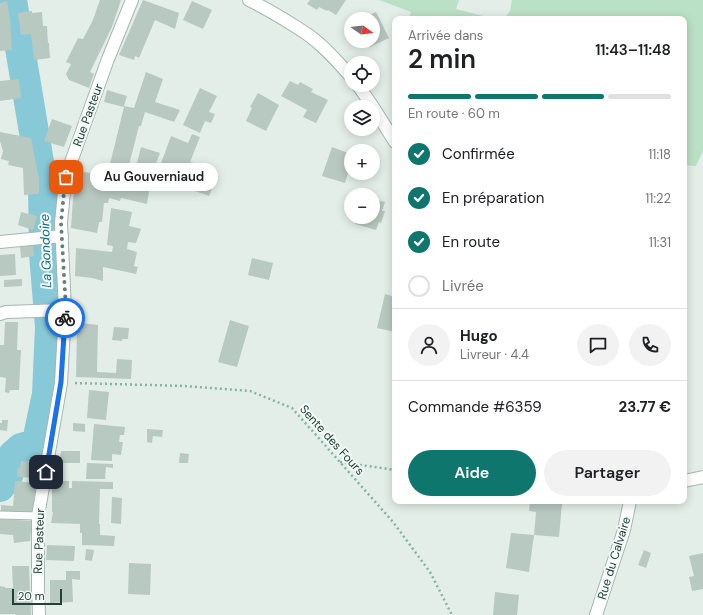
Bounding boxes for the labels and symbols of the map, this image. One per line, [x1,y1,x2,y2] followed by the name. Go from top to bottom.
[344,12,380,48] north arrow
[69,81,107,149] street label: Rue Pasteur
[49,160,83,194] pin
[90,163,218,191] callout: Au Gouverniaud
[36,214,55,288] water label: La Gondoire
[45,298,85,338] courier
[296,401,368,479] street label: Sente des Fours
[29,455,63,489] pin
[30,507,48,574] street label: Rue Pasteur
[594,514,634,601] street label: Rue du Calvaire
[12,587,62,606] scale bar

